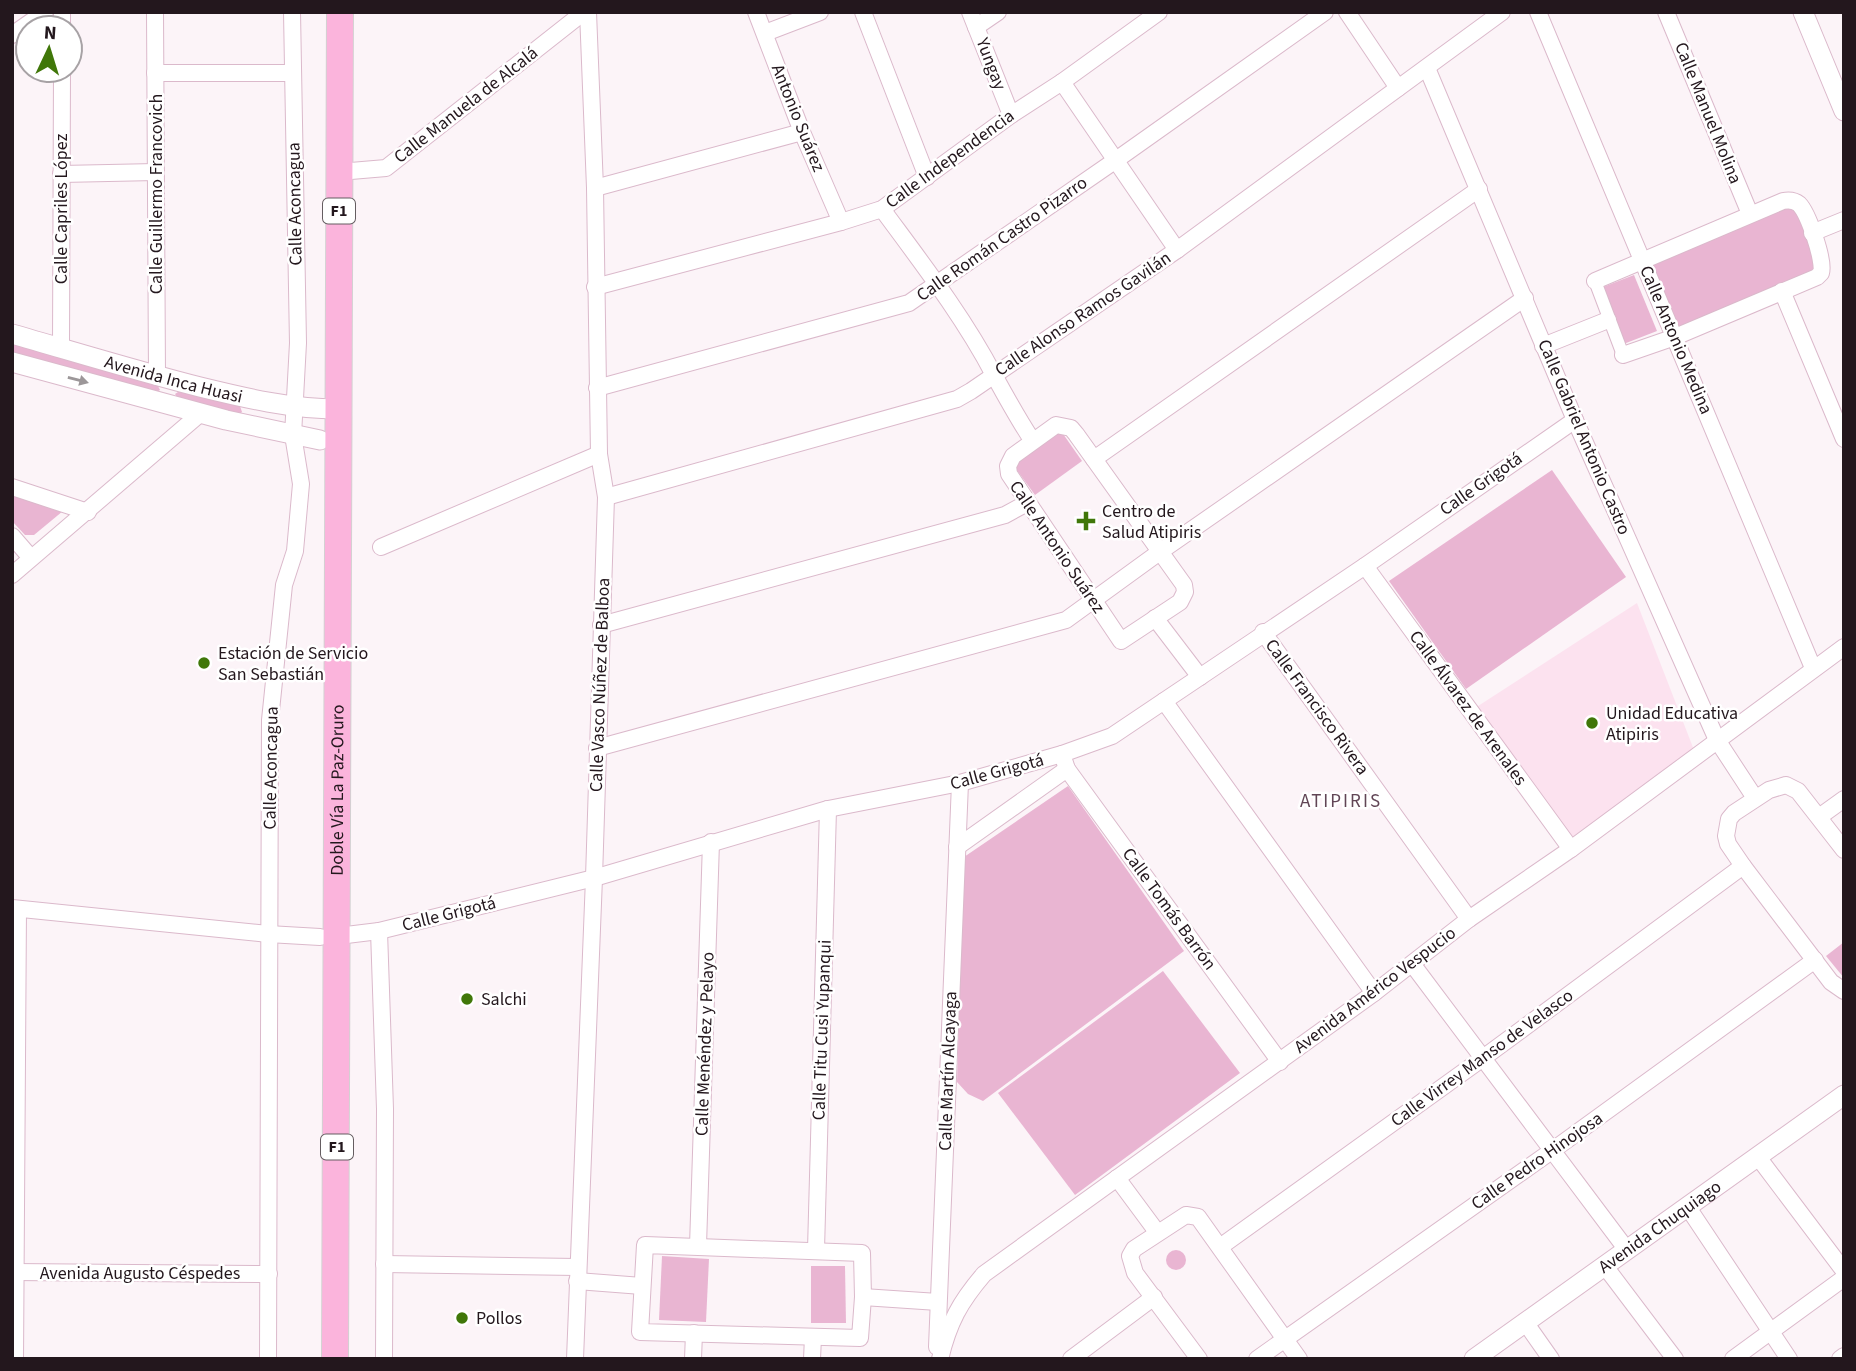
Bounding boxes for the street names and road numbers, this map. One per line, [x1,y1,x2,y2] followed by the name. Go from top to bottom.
[969,33,1013,94] street label: Yungay
[1668,38,1748,188] street label: Calle Manuel Molina
[389,41,543,169] street label: Calle Manuela de Alcalá
[765,60,831,176] street label: Antonio Suárez
[144,94,169,294] street label: Calle Guillermo Francovich
[880,104,1020,214] street label: Calle Independencia
[49,133,74,284] street label: Calle Capriles López
[281,142,309,266] street label: Calle Aconcagua
[912,170,1092,308] street label: Calle Román Castro Pizarro
[323,198,355,224] road number: F1
[990,246,1176,382] street label: Calle Alonso Ramos Gavilán
[1633,262,1719,418] street label: Calle Antonio Medina
[1531,335,1637,539] street label: Calle Gabriel Antonio Castro
[102,349,245,409] street label: Avenida Inca Huasi
[1435,446,1527,522] street label: Calle Grigotá
[1003,476,1111,619] street label: Calle Antonio Suárez
[584,577,616,793] street label: Calle Vasco Núñez de Balboa
[1403,625,1533,791] street label: Calle Álvarez de Arenales
[1259,634,1375,780] street label: Calle Francisco Rivera
[324,704,350,876] street label: Doble Vía La Paz-Oruro
[257,706,285,830] street label: Calle Aconcagua
[947,748,1047,796] street label: Calle Grigotá
[1116,843,1222,975] street label: Calle Tomás Barrón
[399,890,499,938] street label: Calle Grigotá
[1289,921,1461,1059] street label: Avenida Américo Vespucio
[806,939,838,1121] street label: Calle Titu Cusi Yupanqui
[689,951,721,1137] street label: Calle Menéndez y Pelayo
[1386,983,1578,1133] street label: Calle Virrey Manso de Velasco
[933,991,963,1151] street label: Calle Martín Alcayaga
[1466,1106,1608,1216] street label: Calle Pedro Hinojosa
[321,1134,353,1160] road number: F1
[1593,1174,1726,1279] street label: Avenida Chuquiago
[40,1261,240,1286] street label: Avenida Augusto Céspedes

